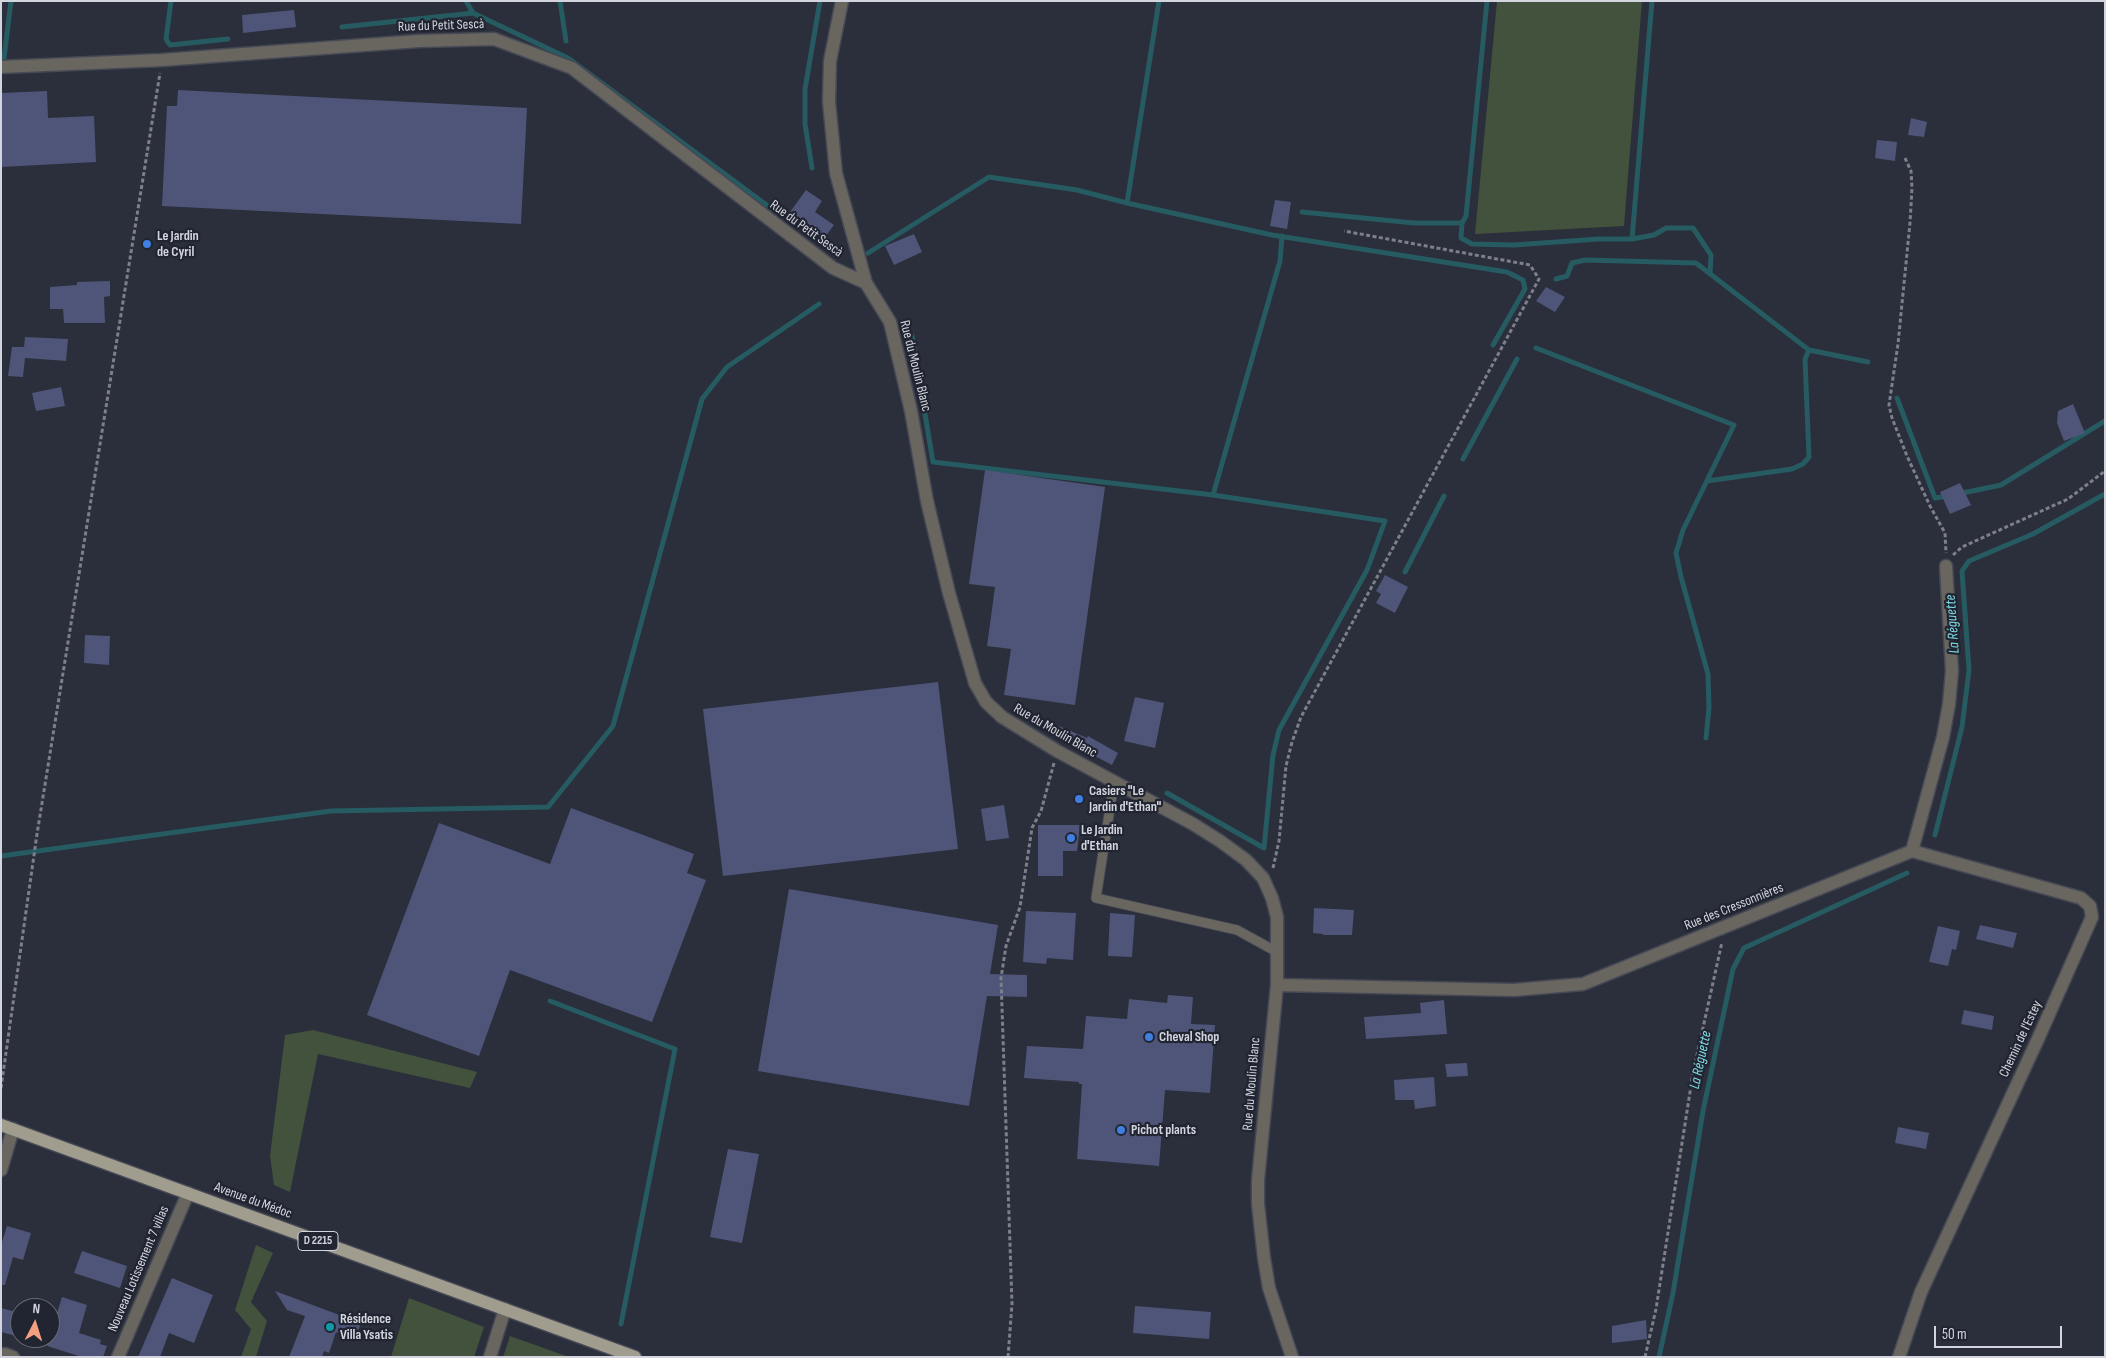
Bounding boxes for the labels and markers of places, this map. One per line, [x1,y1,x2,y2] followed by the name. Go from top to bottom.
[157,228,199,260] place label: Le Jardin de Cyril
[141,238,153,250] marker: Le Jardin de Cyril
[1089,783,1161,816] place label: Casiers "Le Jardin d'Ethan"
[1073,793,1085,805] marker: Casiers "Le Jardin d'Ethan"
[1081,822,1123,854] place label: Le Jardin d'Ethan
[1065,832,1077,844] marker: Le Jardin d'Ethan
[1159,1029,1219,1045] place label: Cheval Shop
[1143,1031,1155,1043] marker: Cheval Shop
[1131,1122,1196,1138] place label: Pichot plants
[1115,1124,1127,1136] marker: Pichot plants
[340,1311,393,1344] place label: Résidence Villa Ysatis
[324,1321,336,1333] marker: Résidence Villa Ysatis

